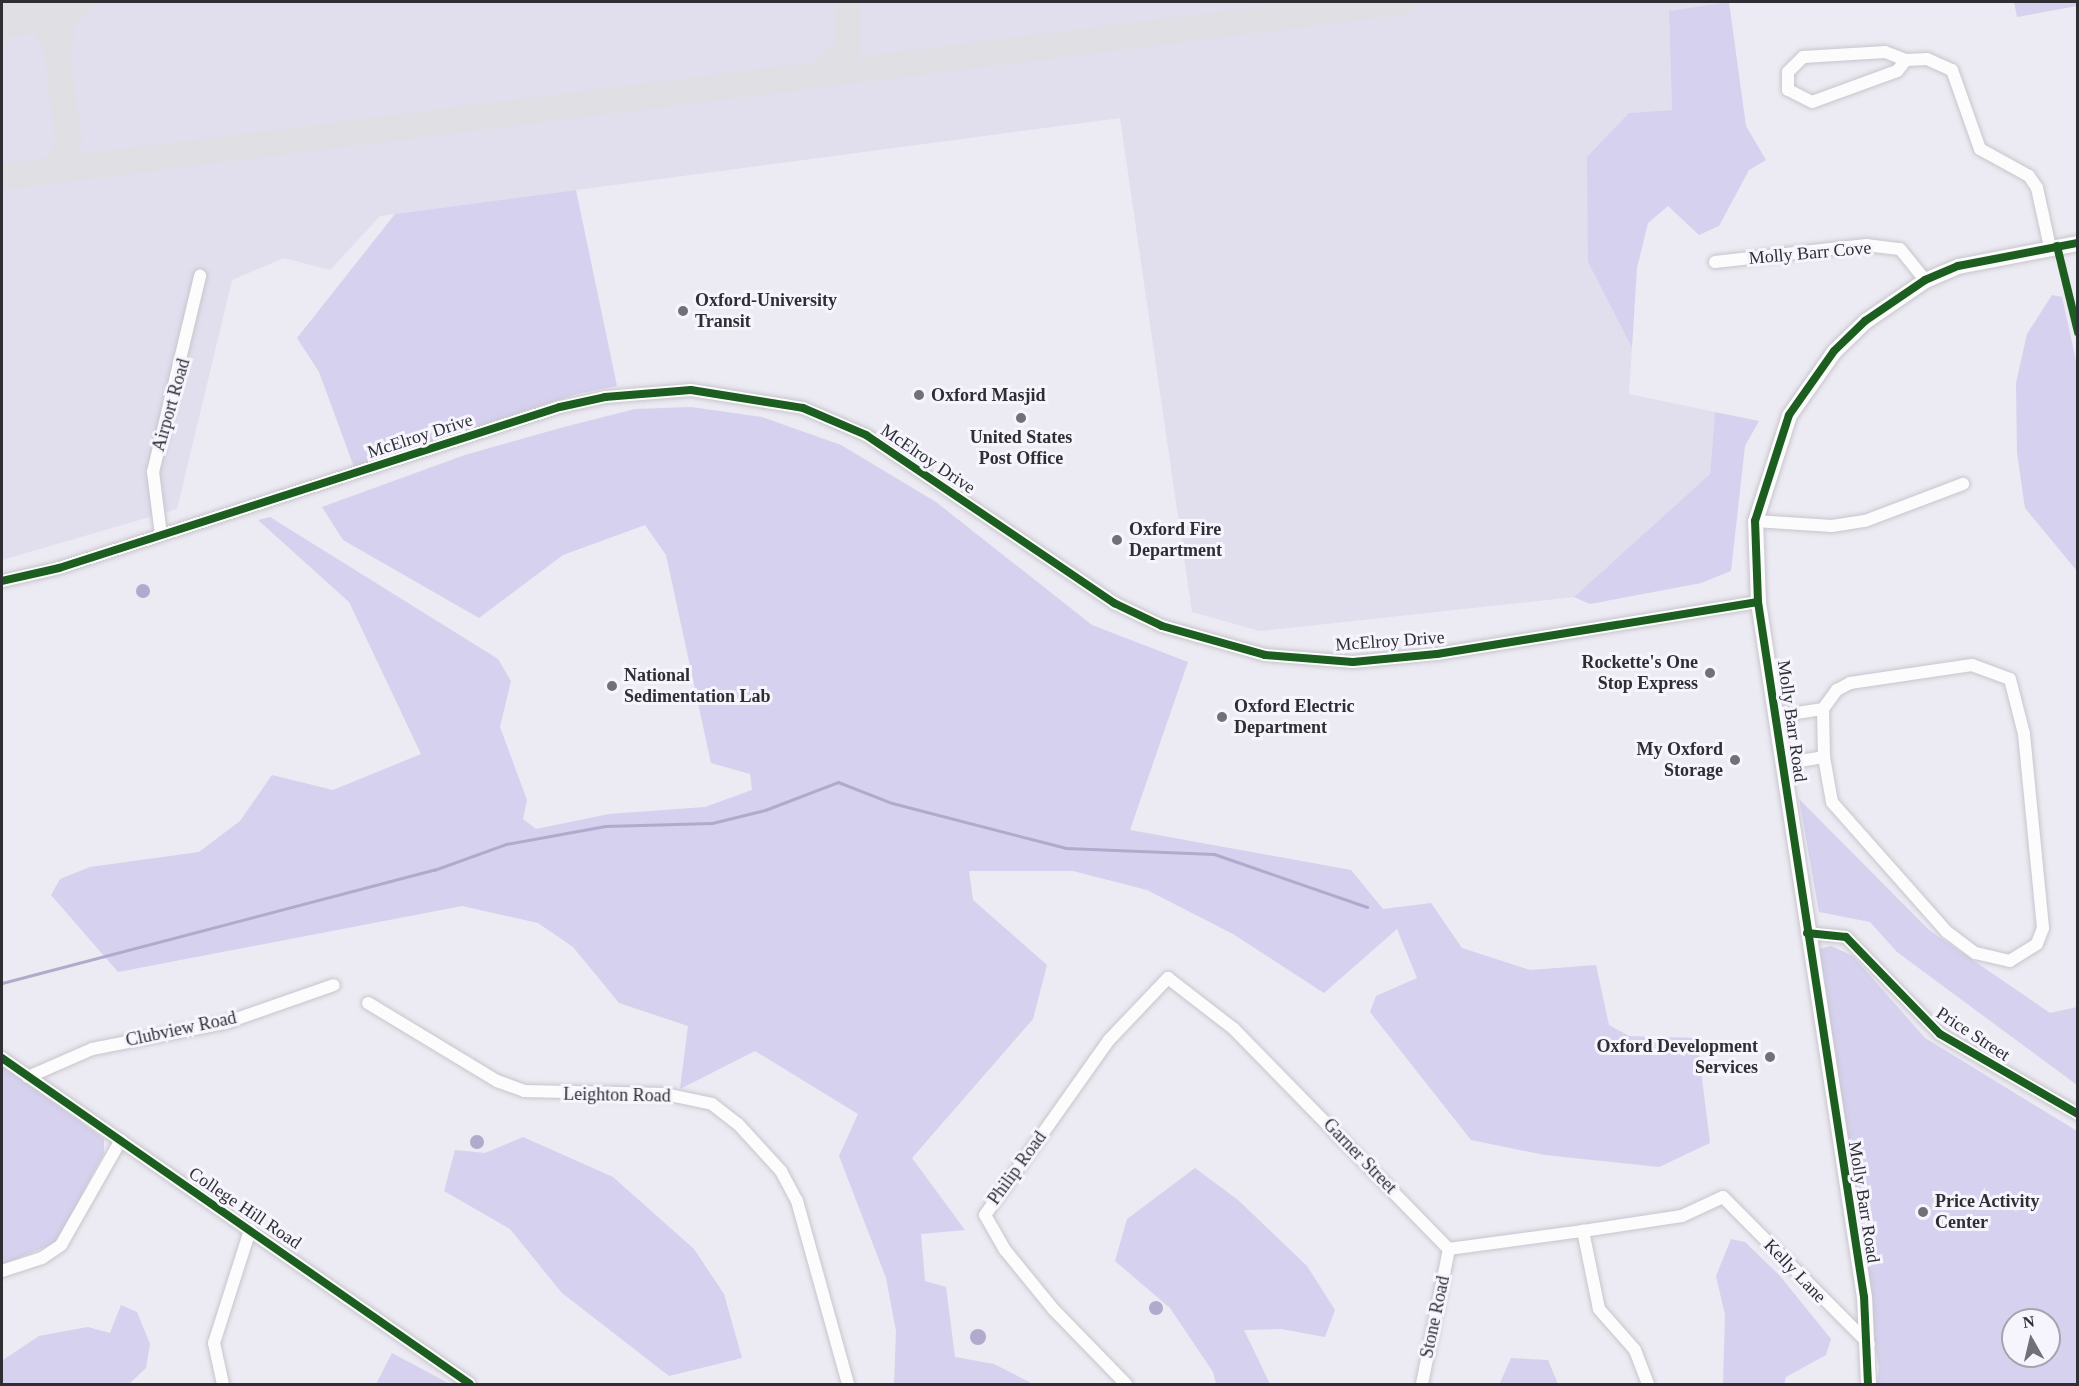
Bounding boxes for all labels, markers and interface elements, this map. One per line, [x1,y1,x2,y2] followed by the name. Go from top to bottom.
[1748,237,1872,269] street label: Molly Barr Cove
[695,290,837,332] place label: Oxford-University Transit
[676,304,690,318] marker: Oxford-University Transit
[147,356,195,454] street label: Airport Road
[931,384,1045,406] place label: Oxford Masjid
[912,388,926,402] marker: Oxford Masjid
[365,409,475,463] street label: McElroy Drive
[1014,411,1028,425] marker: United States Post Office
[877,419,979,499] street label: McElroy Drive
[970,427,1072,470] place label: United States Post Office
[1129,519,1222,562] place label: Oxford Fire Department
[1110,533,1124,547] marker: Oxford Fire Department
[1335,626,1445,656] street label: McElroy Drive
[1582,652,1698,694] place label: Rockette's One Stop Express
[1773,659,1811,783] street label: Molly Barr Road
[624,665,771,708] place label: National Sedimentation Lab
[1703,666,1717,680] marker: Rockette's One Stop Express
[605,679,619,693] marker: National Sedimentation Lab
[1234,696,1354,738] place label: Oxford Electric Department
[1215,710,1229,724] marker: Oxford Electric Department
[1637,739,1723,782] place label: My Oxford Storage
[1728,753,1742,767] marker: My Oxford Storage
[1932,1002,2014,1066] street label: Price Street
[124,1007,238,1051] street label: Clubview Road
[1597,1036,1758,1078] place label: Oxford Development Services
[1763,1050,1777,1064] marker: Oxford Development Services
[563,1083,671,1107] street label: Leighton Road
[1319,1114,1401,1198] street label: Garner Street
[983,1127,1051,1209] street label: Philip Road
[1844,1140,1884,1264] street label: Molly Barr Road
[185,1162,305,1254] street label: College Hill Road
[1935,1191,2040,1234] place label: Price Activity Center
[1916,1205,1930,1219] marker: Price Activity Center
[1759,1235,1831,1307] street label: Kelly Lane
[1416,1274,1454,1360] street label: Stone Road
[2001,1308,2061,1368] north arrow
[2022,1312,2036,1331] text: N

